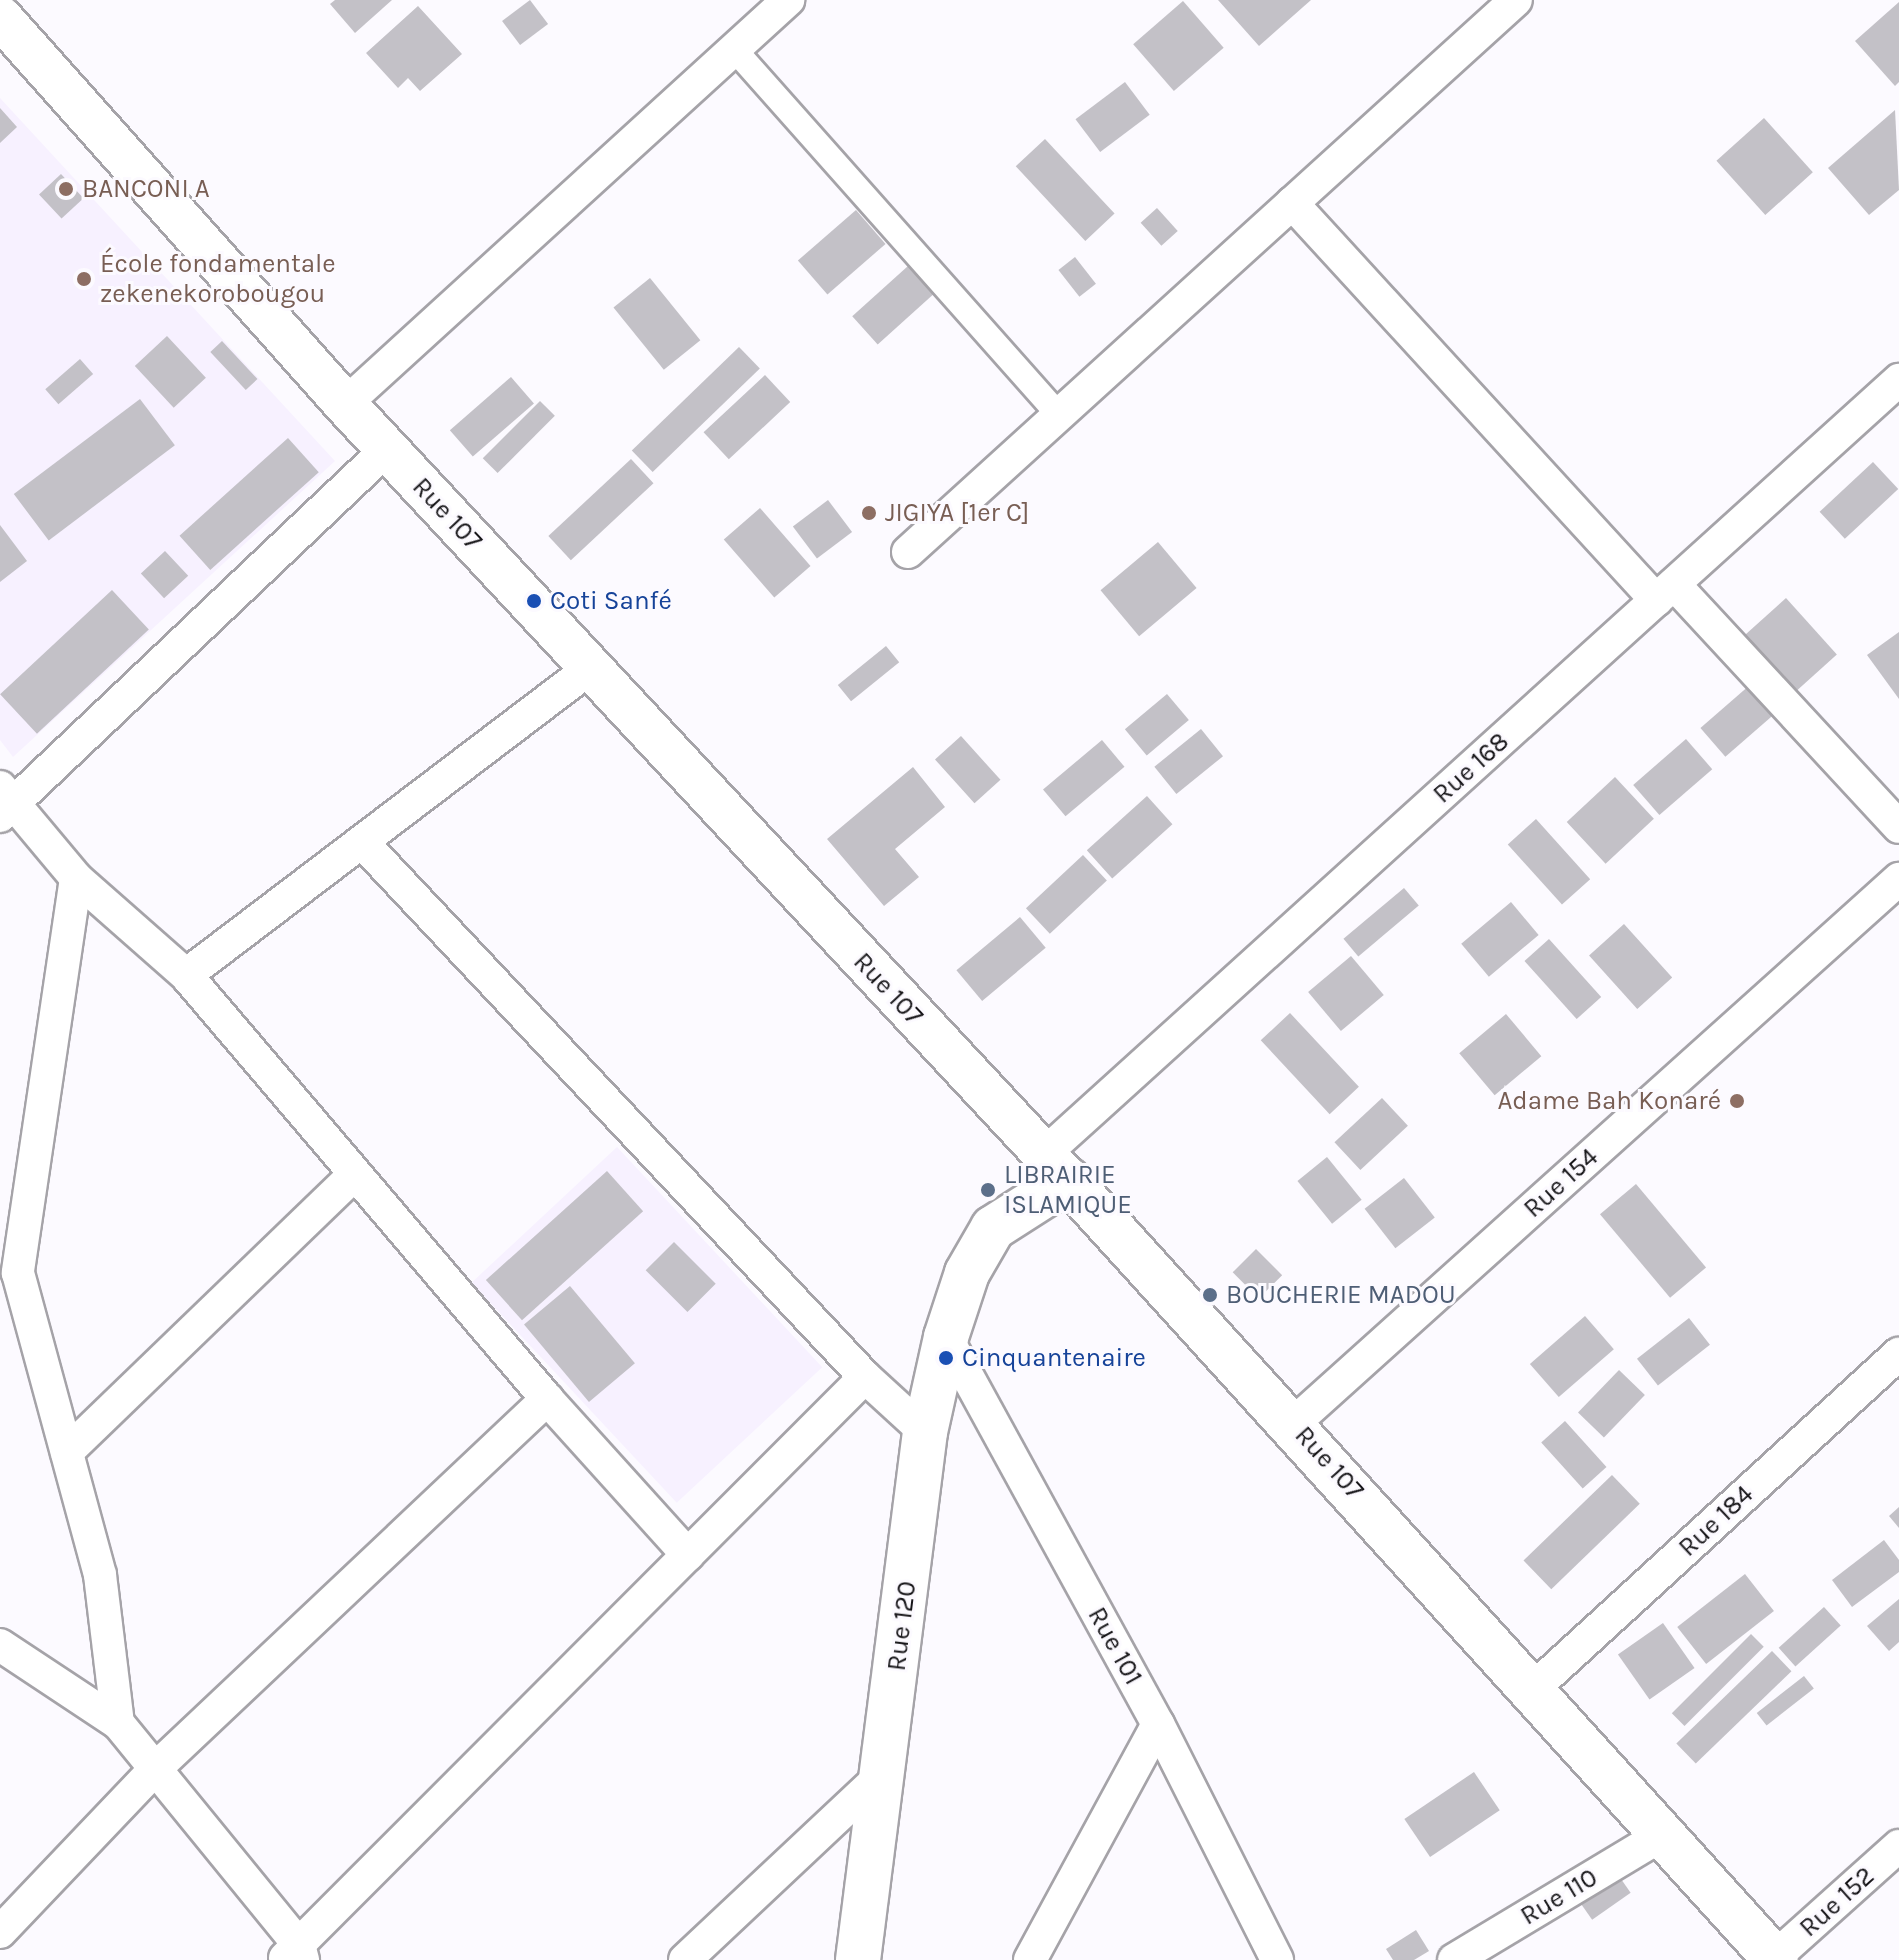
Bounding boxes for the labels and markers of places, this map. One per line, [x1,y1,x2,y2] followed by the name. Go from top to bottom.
[82,173,210,205] place label: BANCONI A
[57,180,75,198] marker: BANCONI A
[100,248,336,310] place label: École fondamentale zekenekorobougou
[75,270,93,288] marker: École fondamentale zekenekorobougou
[885,497,1029,529] place label: JIGIYA [1er C]
[860,504,878,522] marker: JIGIYA [1er C]
[550,585,672,617] place label: Coti Sanfé
[525,592,543,610] marker: Coti Sanfé
[1497,1085,1721,1117] place label: Adame Bah Konaré
[1728,1092,1746,1110] marker: Adame Bah Konaré
[1004,1159,1132,1220] place label: LIBRAIRIE ISLAMIQUE
[979,1181,997,1199] marker: LIBRAIRIE ISLAMIQUE
[1226,1279,1456,1311] place label: BOUCHERIE MADOU
[1201,1286,1219,1304] marker: BOUCHERIE MADOU
[962,1342,1146,1374] place label: Cinquantenaire
[937,1349,955,1367] marker: Cinquantenaire

